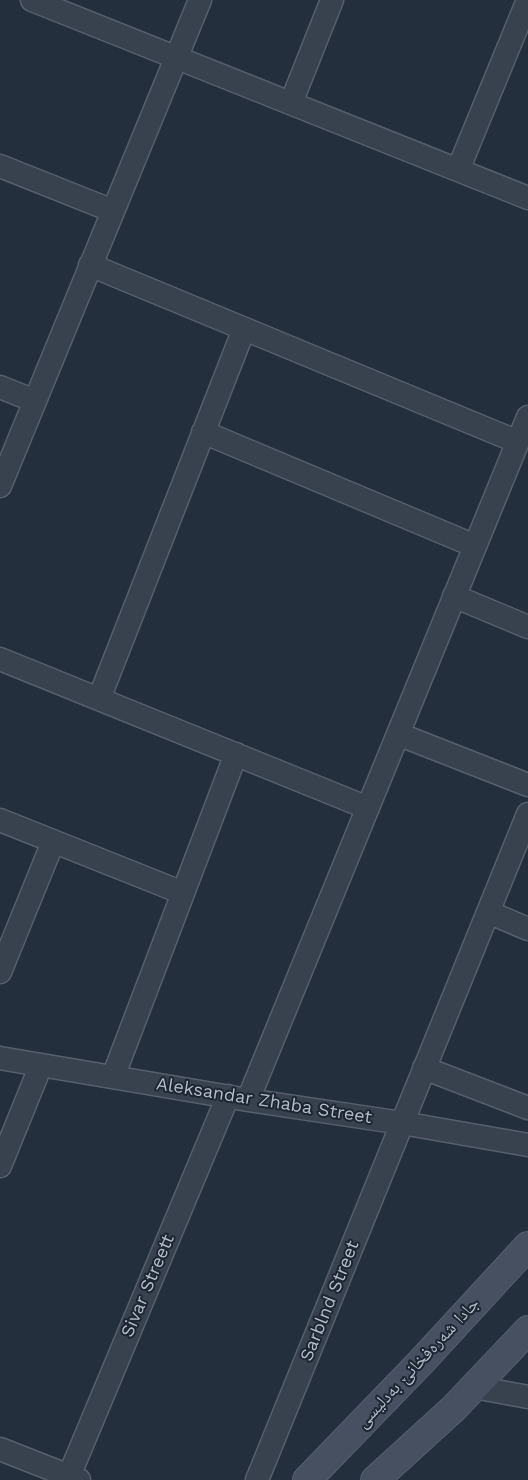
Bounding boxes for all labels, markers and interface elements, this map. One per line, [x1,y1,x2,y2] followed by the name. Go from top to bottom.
[155,1073,373,1129] street label: Aleksandar Zhaba Street
[117,1231,179,1341] street label: Sivar Streett
[296,1237,364,1365] street label: Sarblnd Street
[352,1293,484,1433] street label: جادا شەرەفخانێ بەدلیسی

